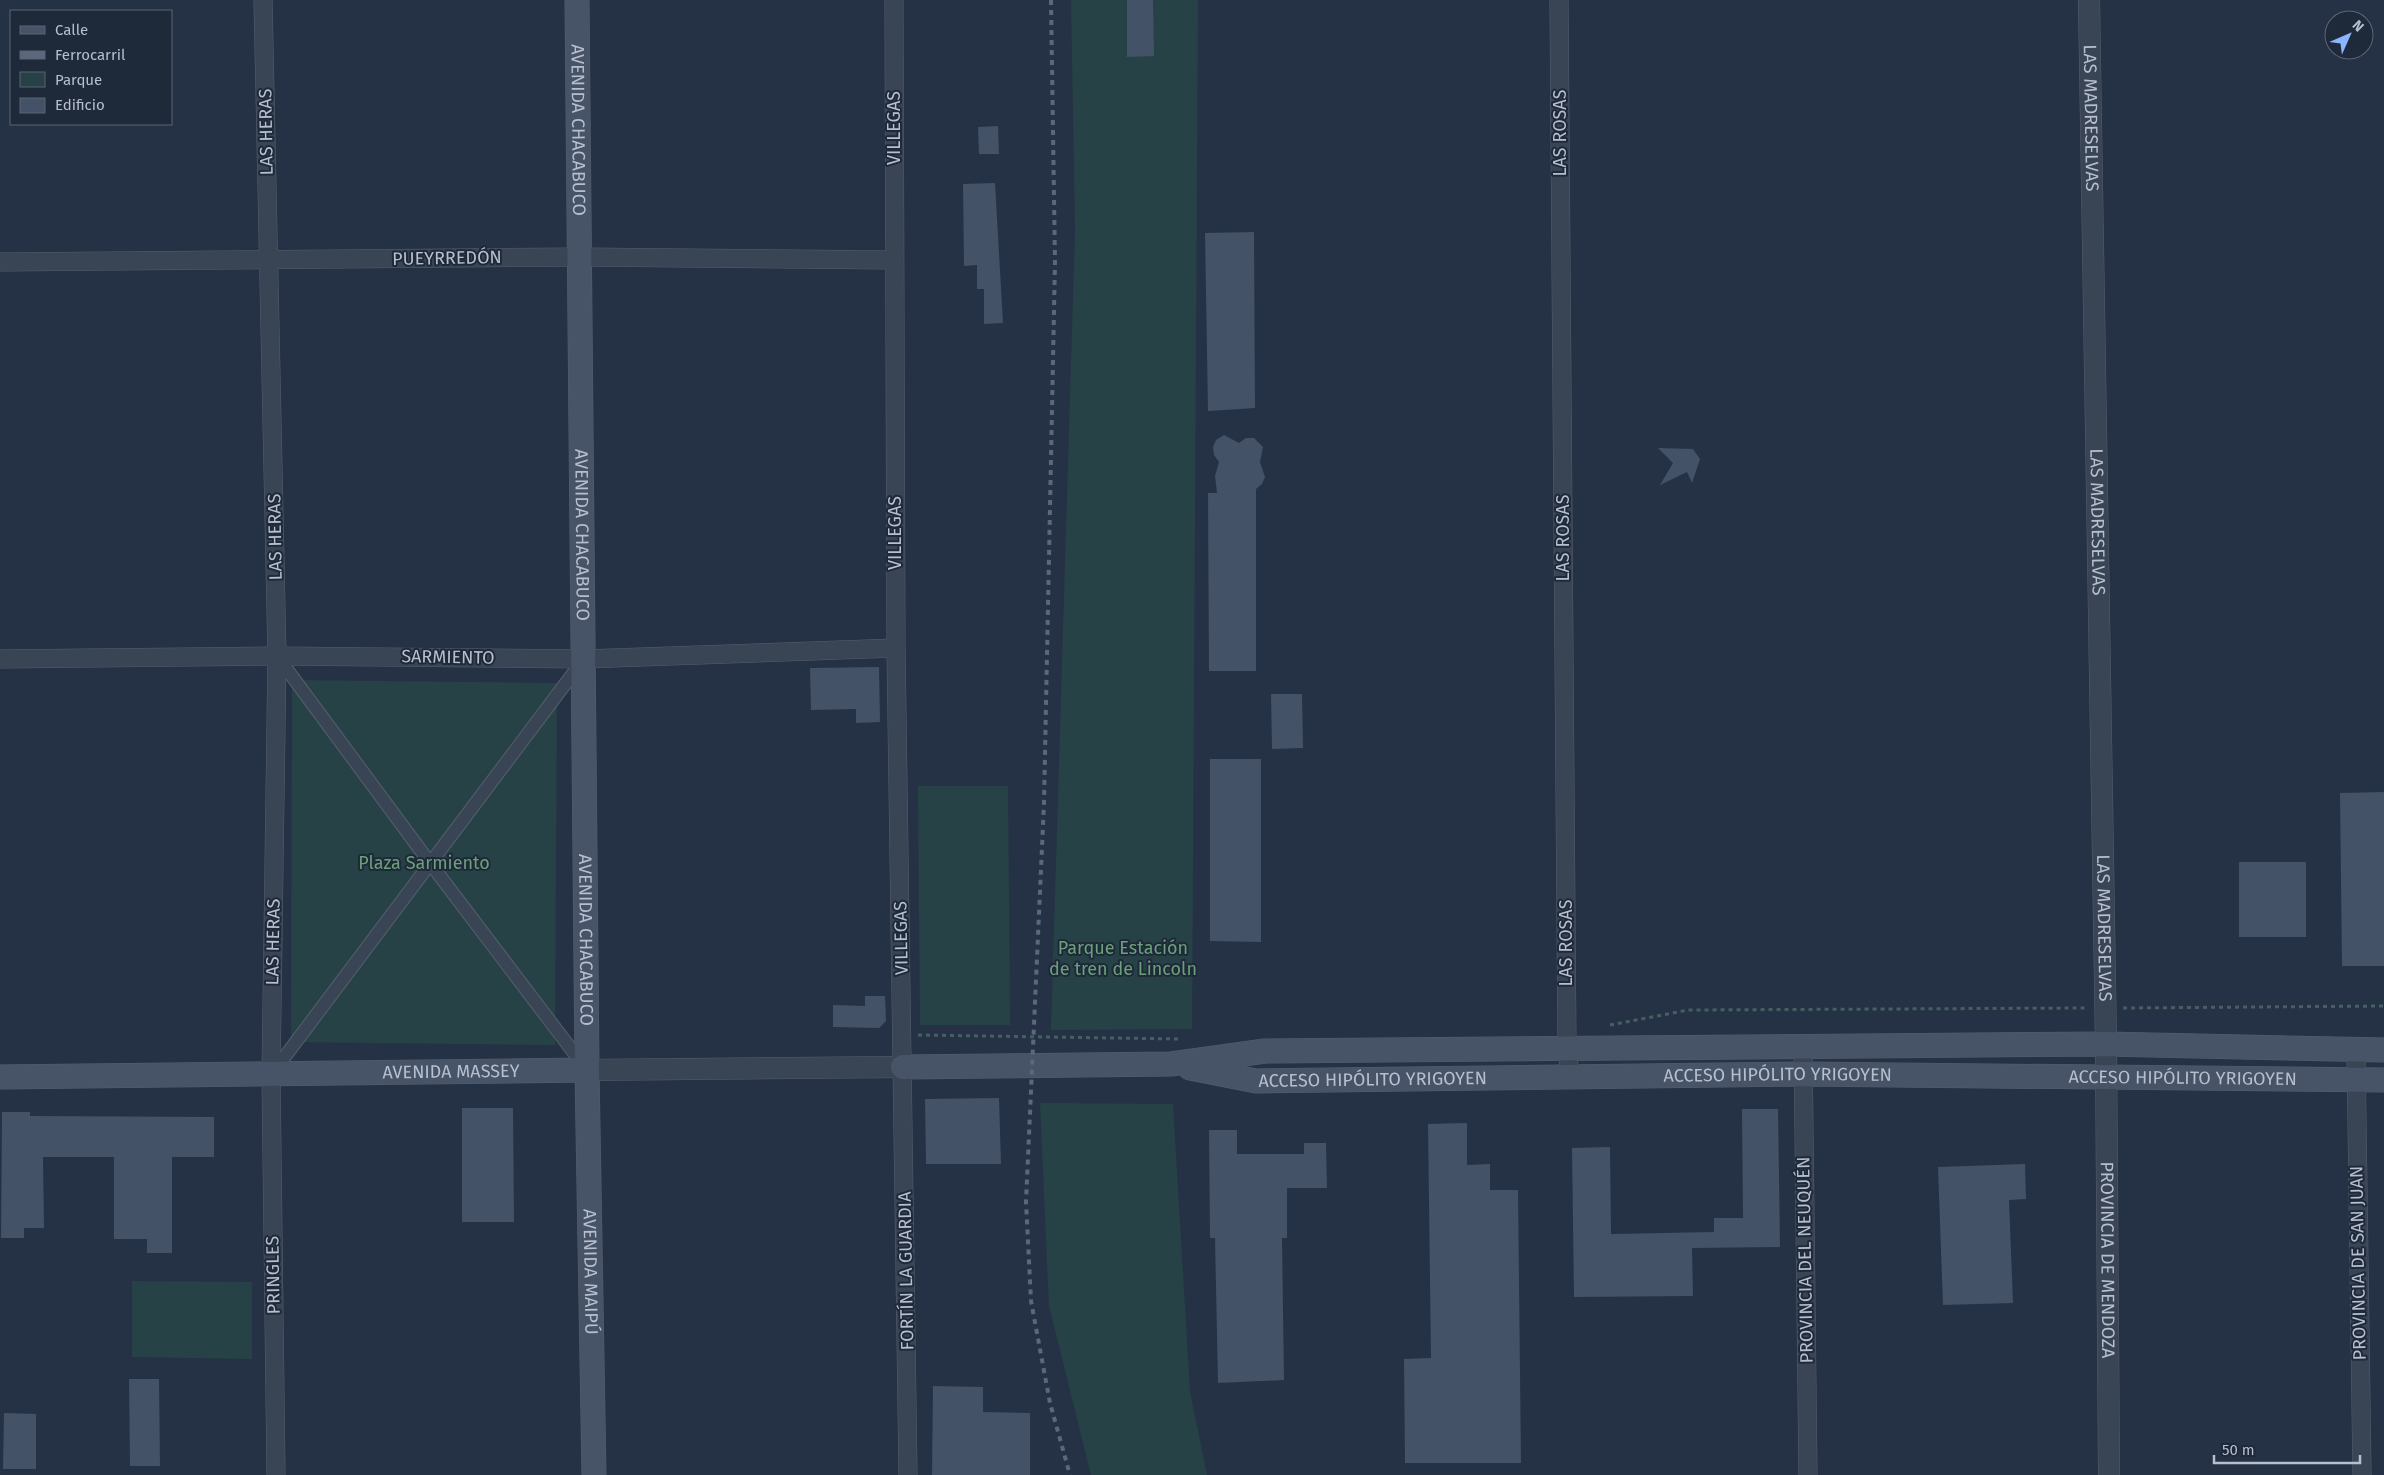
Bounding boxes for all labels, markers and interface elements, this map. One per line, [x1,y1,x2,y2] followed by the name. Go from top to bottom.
[10,10,172,125] legend
[2324,10,2374,60] north arrow
[2349,17,2367,35] text: N
[55,21,88,39] text: Calle
[566,44,590,216] street label: AVENIDA CHACABUCO
[2079,44,2103,192] street label: LAS MADRESELVAS
[55,46,126,64] text: Ferrocarril
[55,71,102,89] text: Parque
[254,88,278,176] street label: LAS HERAS
[1549,89,1571,176] street label: LAS ROSAS
[883,91,905,165] street label: VILLEGAS
[55,96,105,114] text: Edificio
[392,246,502,270] street label: PUEYRREDÓN
[2085,448,2110,596] street label: LAS MADRESELVAS
[570,449,594,621] street label: AVENIDA CHACABUCO
[263,493,287,581] street label: LAS HERAS
[1552,494,1574,581] street label: LAS ROSAS
[884,496,906,570] street label: VILLEGAS
[401,645,495,669] street label: SARMIENTO
[358,852,490,874] park label: Plaza Sarmiento
[574,854,598,1026] street label: AVENIDA CHACABUCO
[2092,854,2116,1002] street label: LAS MADRESELVAS
[261,898,285,986] street label: LAS HERAS
[1555,899,1577,986] street label: LAS ROSAS
[889,901,913,975] street label: VILLEGAS
[1049,937,1197,980] park label: Parque Estación de tren de Lincoln
[382,1060,520,1083] street label: AVENIDA MASSEY
[1663,1063,1892,1087] street label: ACCESO HIPÓLITO YRIGOYEN
[2068,1066,2297,1090] street label: ACCESO HIPÓLITO YRIGOYEN
[1258,1067,1487,1092] street label: ACCESO HIPÓLITO YRIGOYEN
[1791,1156,1818,1364] street label: PROVINCIA DEL NEUQUÉN
[2096,1161,2119,1359] street label: PROVINCIA DE MENDOZA
[2345,1166,2371,1360] street label: PROVINCIA DE SAN JUAN
[893,1191,918,1351] street label: FORTÍN LA GUARDIA
[578,1209,604,1335] street label: AVENIDA MAIPÚ
[261,1235,285,1314] street label: PRINGLES
[2214,1432,2360,1464] scale bar
[2222,1441,2255,1459] text: 50 m

